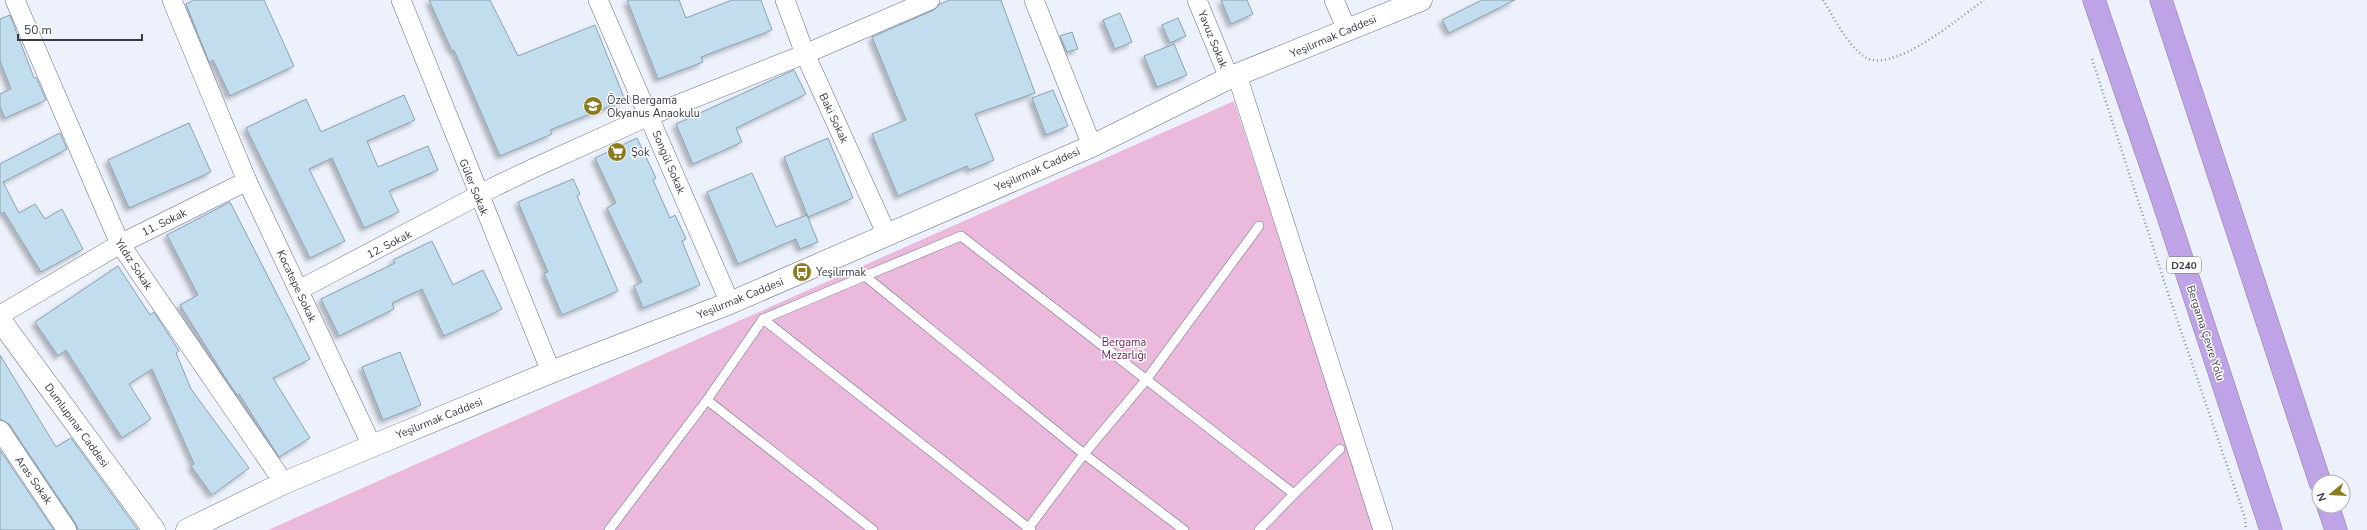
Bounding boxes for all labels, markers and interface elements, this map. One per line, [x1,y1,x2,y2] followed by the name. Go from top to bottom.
[1194,7,1231,71] street label: Yavuz Sokak
[1287,12,1379,62] street label: Yeşilırmak Caddesi
[18,16,142,42] scale bar
[24,22,52,38] text: 50 m
[815,91,852,146] street label: Baki Sokak
[607,93,700,121] place label: Özel Bergama Okyanus Anaokulu
[582,95,604,117] school or university icon: Özel Bergama Okyanus Anaokulu
[648,128,689,197] street label: Songül Sokak
[606,141,628,163] supermarket icon: Şok
[991,144,1082,195] street label: Yeşilırmak Caddesi
[631,145,650,160] place label: Şok
[455,157,492,218] street label: Güler Sokak
[139,205,190,240] street label: 11. Sokak
[364,227,415,262] street label: 12. Sokak
[111,235,156,293] street label: Yıldız Sokak
[273,248,320,325] street label: Kocatepe Sokak
[2167,257,2201,273] road number: D240
[791,261,813,283] bus stop icon: Yeşilırmak
[815,265,866,280] place label: Yeşilırmak
[694,274,786,323] street label: Yeşilırmak Caddesi
[2183,283,2228,383] street label: Bergama Çevre Yolu
[1102,335,1147,363] park label: Bergama Mezarlığı
[41,380,112,470] street label: Dumlupınar Caddesi
[393,394,485,443] street label: Yeşilırmak Caddesi
[12,453,56,508] street label: Aras Sokak
[2311,474,2351,514] north arrow
[2314,491,2330,503] text: N

